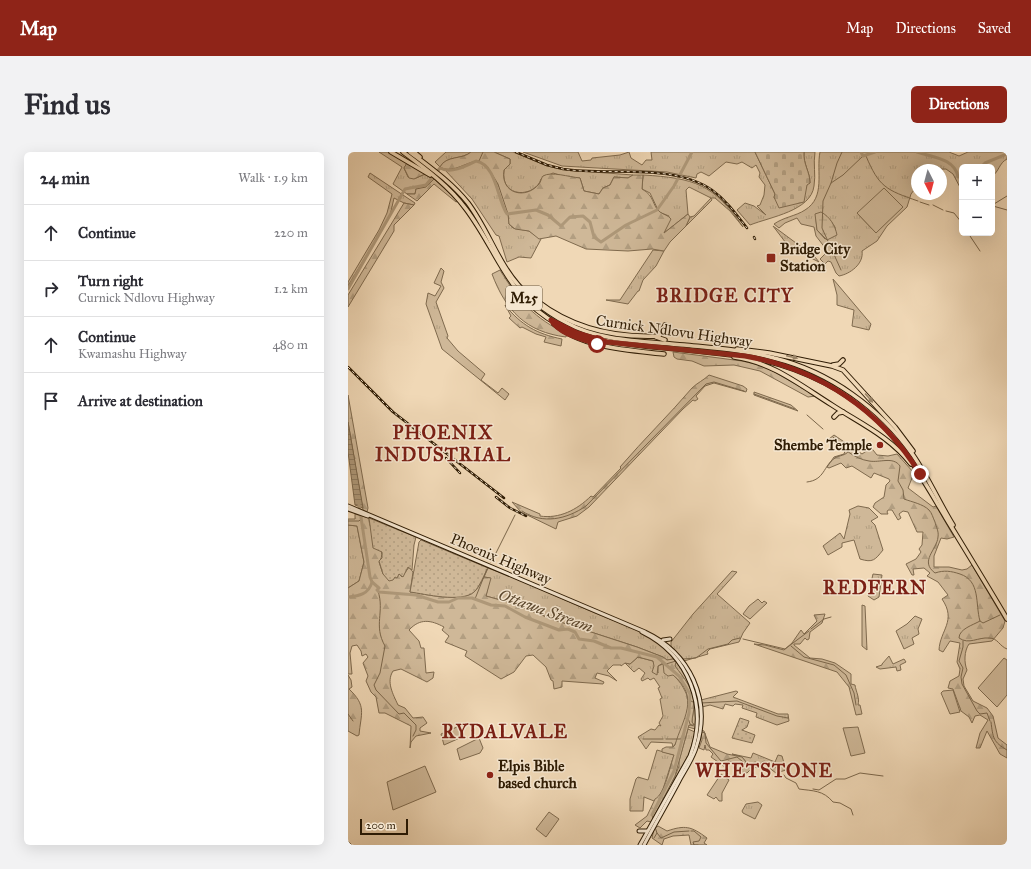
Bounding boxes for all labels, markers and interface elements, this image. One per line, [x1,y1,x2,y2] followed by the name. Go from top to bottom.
[20,17,57,40] text: Map
[846,20,873,37] text: Map
[895,20,956,37] text: Directions
[978,20,1011,37] text: Saved
[911,86,1007,123] button: Directions
[24,87,110,122] text: Find us
[911,164,947,200] north arrow
[959,164,995,236] map controls
[959,164,995,200] button: +
[40,168,90,189] text: 24 min
[238,170,308,186] text: Walk · 1.9 km
[959,200,995,236] button: −
[40,222,62,244] icon: ahead
[78,224,136,242] text: Continue
[274,225,308,241] text: 220 m
[780,240,851,275] place label: Bridge City Station
[765,252,777,264] marker: Bridge City Station
[78,272,143,290] text: Turn right
[40,278,62,300] icon: right
[274,281,308,297] text: 1.2 km
[656,284,794,307] district label: BRIDGE CITY
[506,286,542,310] road number: M25
[78,290,215,306] text: Curnick Ndlovu Highway
[595,311,754,351] street label: Curnick Ndlovu Highway
[78,328,136,346] text: Continue
[40,334,62,356] icon: ahead
[588,335,606,353] route start
[273,337,308,353] text: 480 m
[78,346,187,362] text: Kwamashu Highway
[786,355,798,361] one-way arrow
[40,390,62,412] icon: arrive
[78,392,203,410] text: Arrive at destination
[864,394,873,403] one-way arrow
[375,421,511,466] district label: PHOENIX INDUSTRIAL
[774,436,873,455] place label: Shembe Temple
[875,440,885,450] marker: Shembe Temple
[911,465,929,483] route end
[448,530,555,589] street label: Phoenix Highway
[823,576,927,599] district label: REDFERN
[496,585,596,636] water label: Ottawa Stream
[442,720,568,743] district label: RYDALVALE
[497,757,578,792] place label: Elpis Bible based church
[695,759,833,782] district label: WHETSTONE
[485,770,495,780] marker: Elpis Bible based church
[360,817,408,836] scale bar
[366,819,396,832] text: 200 m

